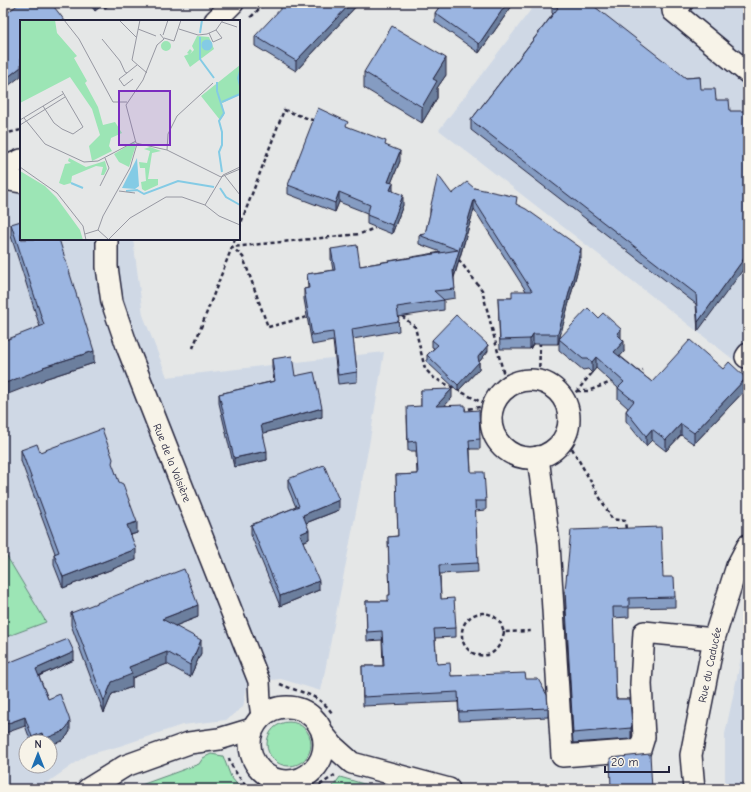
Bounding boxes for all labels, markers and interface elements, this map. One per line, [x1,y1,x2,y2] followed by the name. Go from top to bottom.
[20,20,240,240] inset map
[150,422,194,505] street label: Rue de la Valsière
[696,626,724,704] street label: Rue du Caducée
[18,734,58,774] north arrow
[34,738,42,751] text: N
[605,748,669,774] scale bar
[611,755,639,769] text: 20 m

